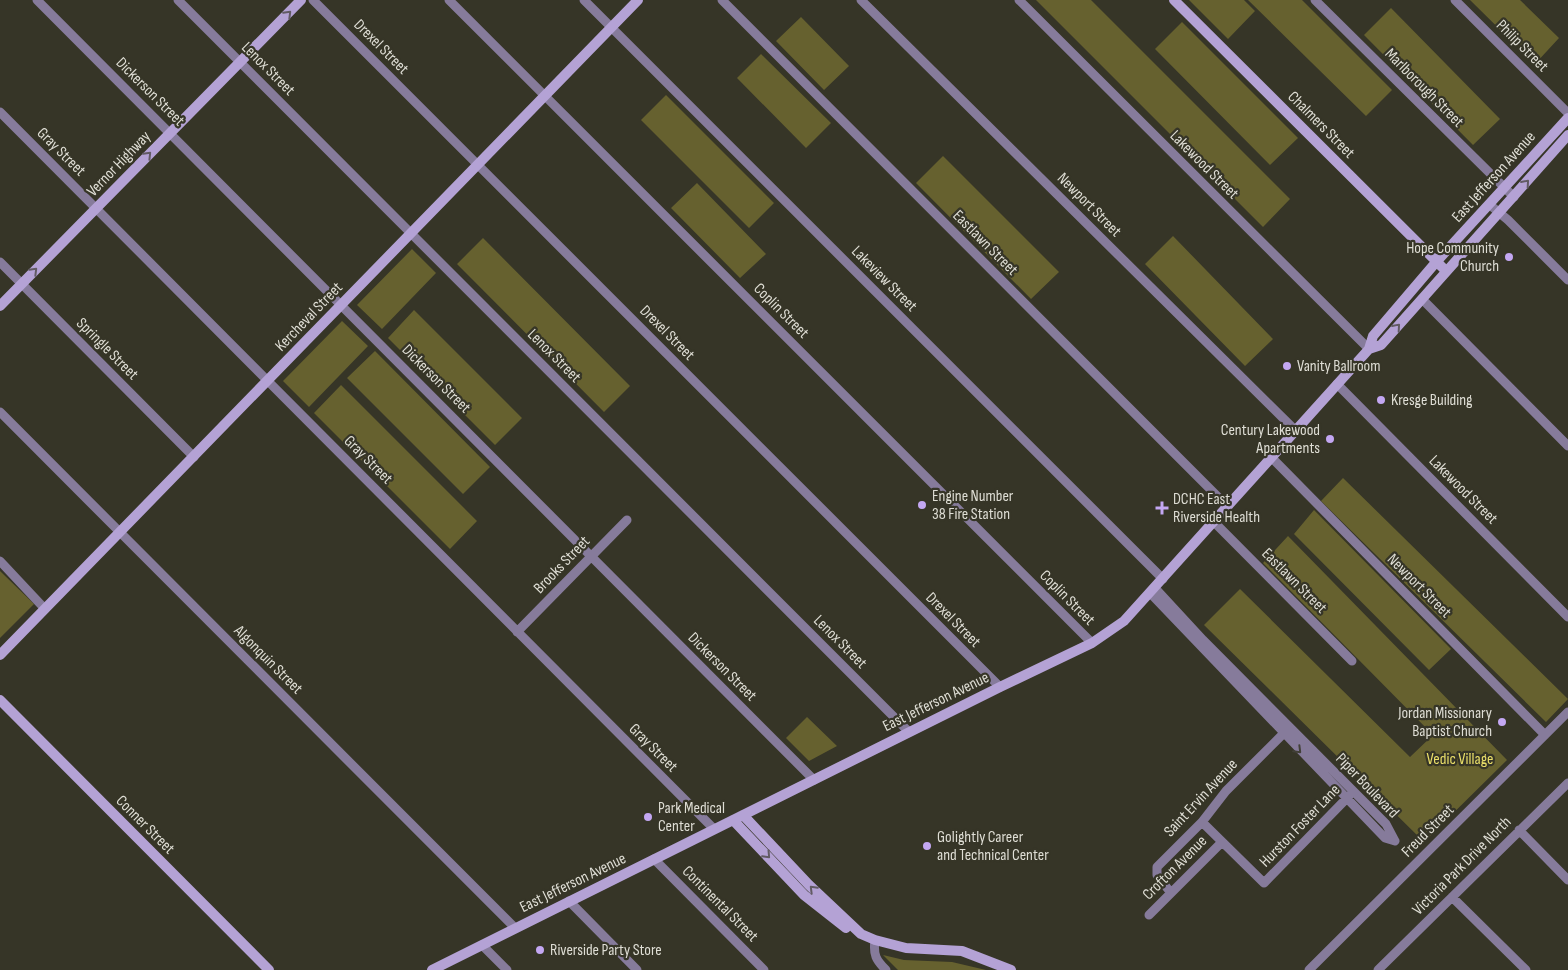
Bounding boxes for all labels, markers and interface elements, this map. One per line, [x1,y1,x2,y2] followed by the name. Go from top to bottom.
[282,11,291,20] one-way arrow
[350,16,413,79] street label: Drexel Street
[1492,16,1552,76] street label: Philip Street
[237,38,299,100] street label: Lenox Street
[1381,45,1467,131] street label: Marlborough Street
[112,54,188,130] street label: Dickerson Street
[1284,88,1359,163] street label: Chalmers Street
[33,124,89,180] street label: Gray Street
[83,127,155,201] street label: Vernor Highway
[1166,127,1242,203] street label: Lakewood Street
[1448,128,1540,226] street label: East Jefferson Avenue
[142,152,151,161] one-way arrow
[1053,169,1125,241] street label: Newport Street
[1520,179,1529,188] one-way arrow
[948,206,1022,280] street label: Eastlawn Street
[1406,239,1499,276] place label: Hope Community Church
[847,242,921,316] street label: Lakeview Street
[1503,251,1515,263] marker: Hope Community Church
[28,268,37,277] one-way arrow
[271,278,347,356] street label: Kercheval Street
[749,279,813,343] street label: Coplin Street
[636,302,699,365] street label: Drexel Street
[72,314,142,384] street label: Springle Street
[1391,323,1400,332] one-way arrow
[523,325,585,387] street label: Lenox Street
[398,341,474,417] street label: Dickerson Street
[1297,357,1381,376] place label: Vanity Ballroom
[1281,360,1293,372] marker: Vanity Ballroom
[1391,391,1473,410] place label: Kresge Building
[1375,394,1387,406] marker: Kresge Building
[1221,421,1320,458] place label: Century Lakewood Apartments
[340,432,396,488] street label: Gray Street
[1324,433,1336,445] marker: Century Lakewood Apartments
[1425,452,1501,528] street label: Lakewood Street
[932,487,1014,524] place label: Engine Number 38 Fire Station
[1173,490,1260,527] place label: DCHC East Riverside Health
[916,499,928,511] marker: Engine Number 38 Fire Station
[1155,501,1169,515] marker: DCHC East Riverside Health
[530,532,594,598] street label: Brooks Street
[1257,544,1331,618] street label: Eastlawn Street
[1383,550,1455,622] street label: Newport Street
[1035,566,1099,630] street label: Coplin Street
[922,589,985,652] street label: Drexel Street
[809,611,871,673] street label: Lenox Street
[229,621,306,698] street label: Algonquin Street
[684,629,760,705] street label: Dickerson Street
[880,668,992,736] street label: East Jefferson Avenue
[1397,704,1492,741] place label: Jordan Missionary Baptist Church
[1496,716,1508,728] marker: Jordan Missionary Baptist Church
[625,720,681,776] street label: Gray Street
[1293,744,1302,753] one-way arrow
[1331,750,1403,822] street label: Piper Boulevard
[1427,750,1493,769] park label: Vedic Village
[1160,755,1242,841] street label: Saint Ervin Avenue
[1256,781,1344,871] street label: Hurston Foster Lane
[112,792,178,858] street label: Conner Street
[658,799,725,836] place label: Park Medical Center
[1398,801,1458,861] street label: Freud Street
[642,811,654,823] marker: Park Medical Center
[1409,813,1515,919] street label: Victoria Park Drive North
[937,828,1049,865] place label: Golightly Career and Technical Center
[1139,832,1211,904] street label: Crofton Avenue
[921,840,933,852] marker: Golightly Career and Technical Center
[517,849,629,917] street label: East Jefferson Avenue
[761,850,770,859] one-way arrow
[678,862,762,946] street label: Continental Street
[809,885,818,894] one-way arrow
[550,941,662,960] place label: Riverside Party Store
[534,944,546,956] marker: Riverside Party Store

